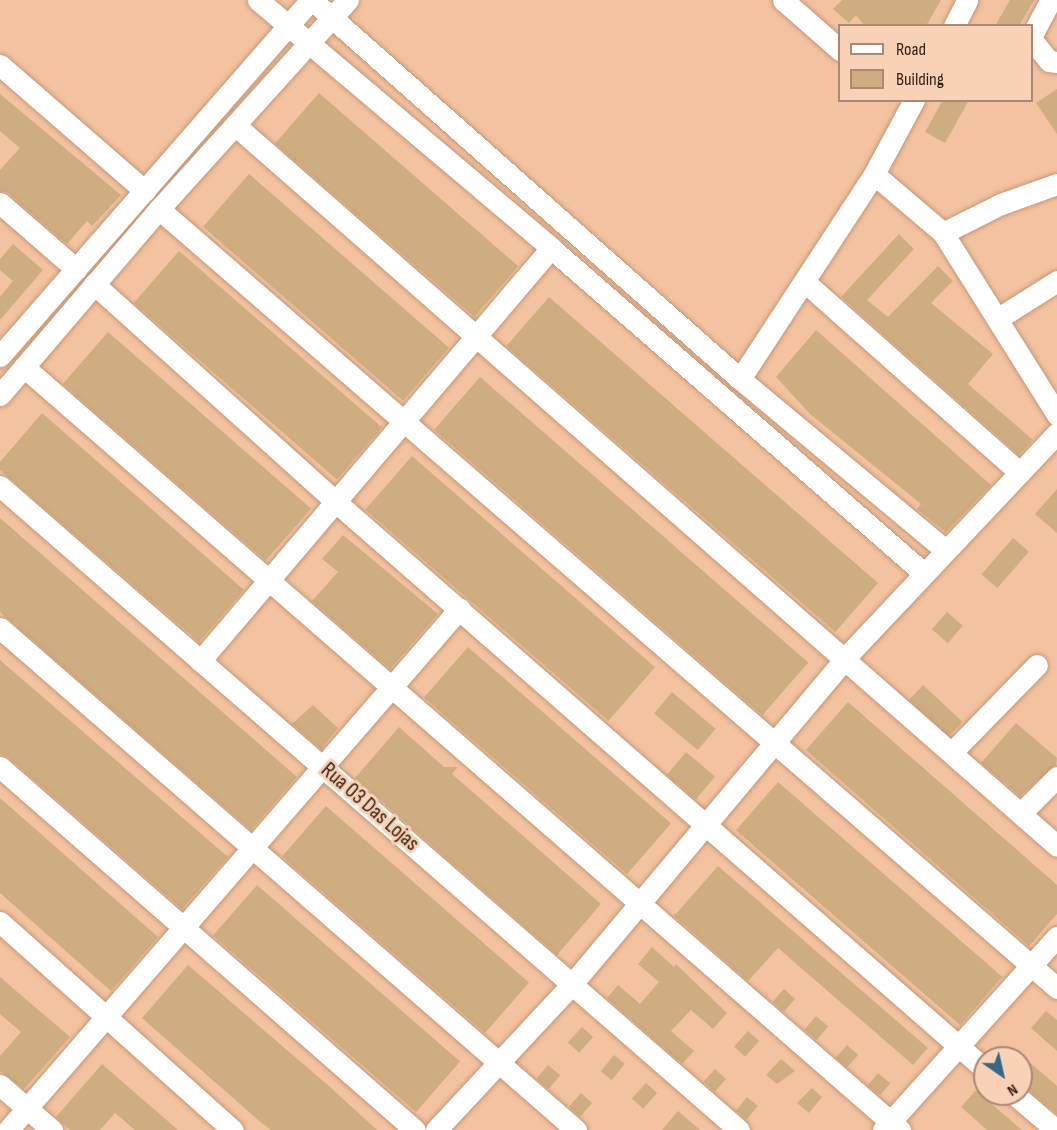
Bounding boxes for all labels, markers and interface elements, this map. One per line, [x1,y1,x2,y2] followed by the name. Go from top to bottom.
[838,24,1033,102] legend
[896,39,926,60] text: Road
[896,69,944,90] text: Building
[315,757,425,857] street label: Rua 03 Das Lojas
[973,1046,1033,1106] north arrow
[1003,1079,1021,1100] text: N

